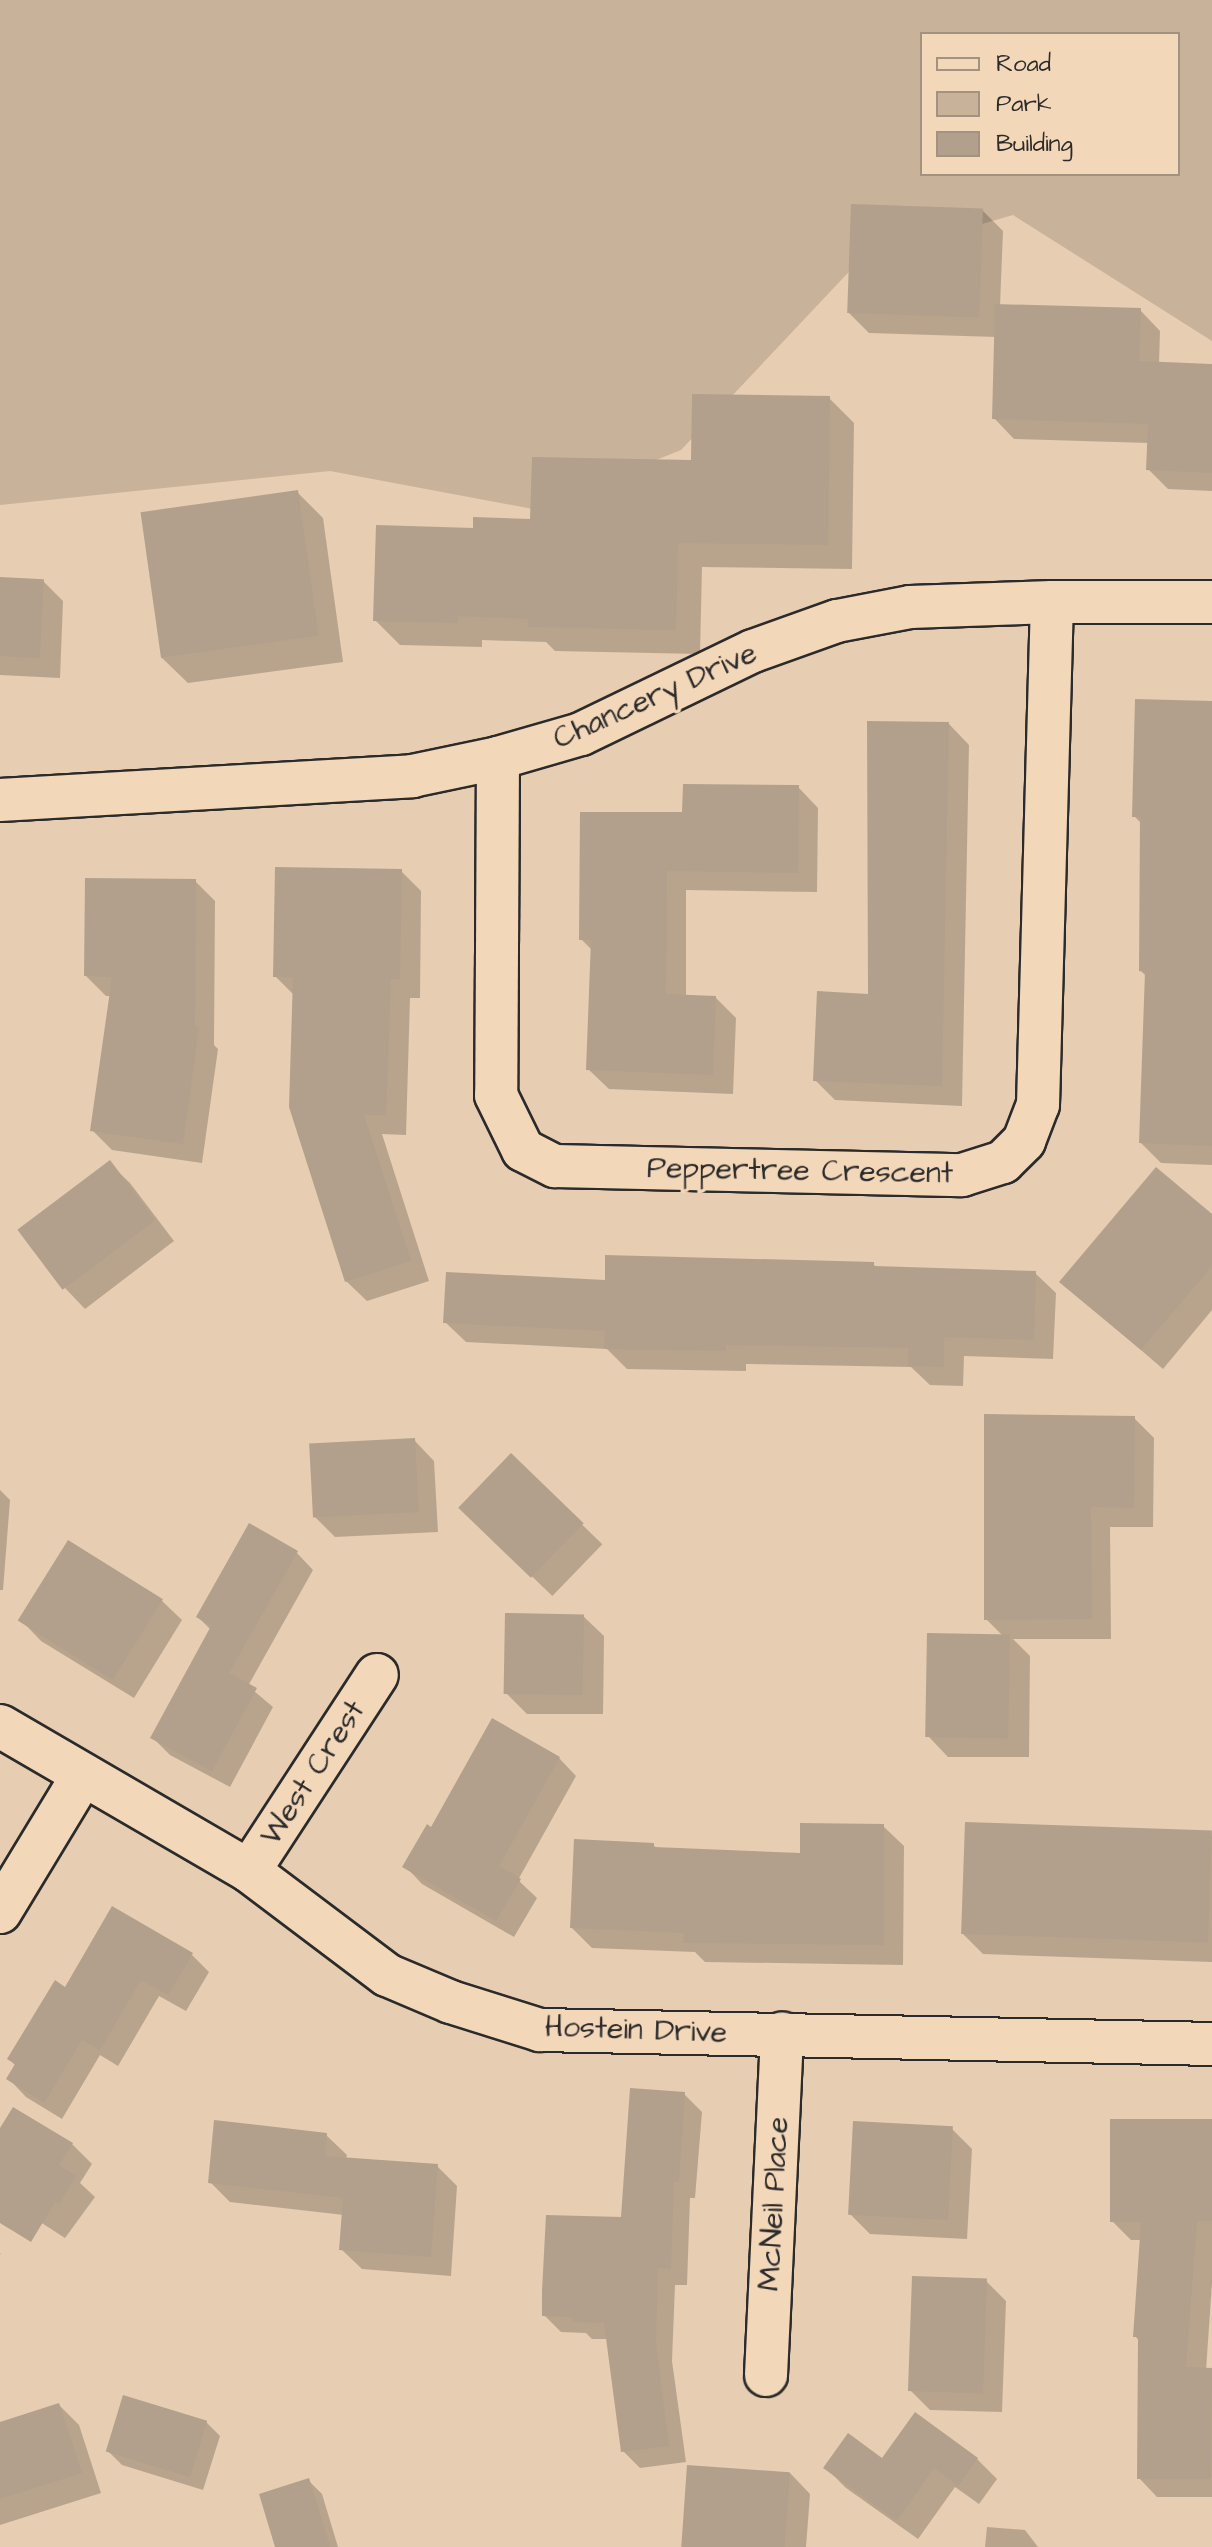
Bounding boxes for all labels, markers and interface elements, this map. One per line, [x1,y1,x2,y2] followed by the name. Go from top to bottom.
[920,32,1180,176] legend
[996,47,1051,81] text: Road
[996,87,1052,121] text: Park
[996,127,1073,161] text: Building
[548,635,762,757] street label: Chancery Drive
[647,1150,953,1192] street label: Peppertree Crescent
[253,1694,373,1852] street label: West Crest
[544,2009,728,2051] street label: Hostein Drive
[751,2116,797,2292] street label: McNeil Place

